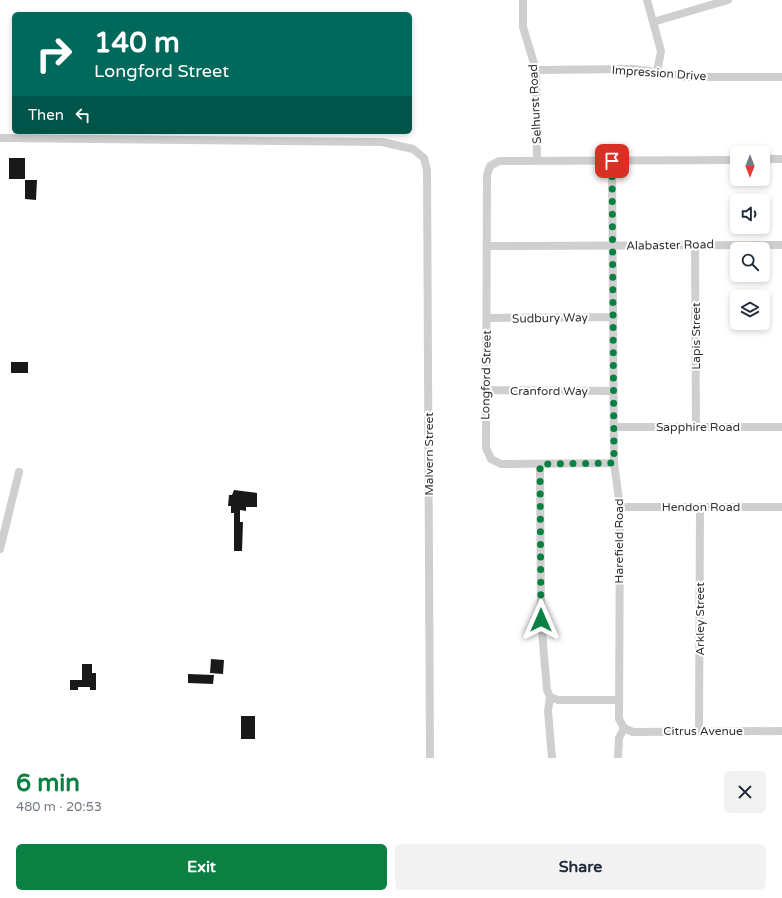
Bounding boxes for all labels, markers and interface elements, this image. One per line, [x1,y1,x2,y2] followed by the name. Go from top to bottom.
[94,26,180,60] text: 140 m
[28,28,80,80] icon: right
[94,60,229,82] text: Longford Street
[611,63,707,83] street label: Impression Drive
[526,64,544,144] street label: Selhurst Road
[72,104,94,126] icon: left
[28,106,64,124] text: Then
[595,144,629,178] pin
[730,146,770,186] north arrow
[730,146,770,330] map controls
[601,150,623,172] icon: arrive
[730,194,770,234] button: sound
[626,237,714,253] street label: Alabaster Road
[730,242,770,282] button: search
[730,290,770,330] button: layers
[689,302,703,370] street label: Lapis Street
[512,310,589,326] street label: Sudbury Way
[478,329,494,420] street label: Longford Street
[510,384,589,398] street label: Cranford Way
[422,412,436,496] street label: Malvern Street
[656,420,740,434] street label: Sapphire Road
[612,498,626,584] street label: Harefield Road
[662,500,740,514] street label: Hendon Road
[693,582,707,656] street label: Arkley Street
[520,599,562,641] position arrow
[663,724,743,738] street label: Citrus Avenue
[16,769,80,798] text: 6 min
[724,771,766,813] button: close
[16,799,102,815] text: 480 m · 20:53
[16,844,387,890] button: Exit
[395,844,766,890] button: Share

